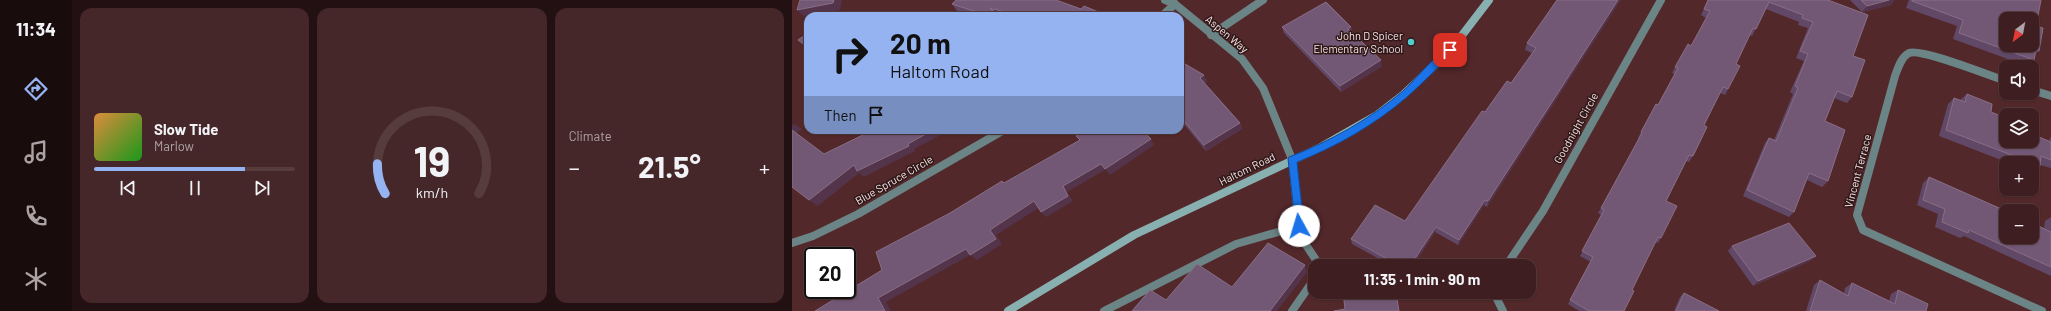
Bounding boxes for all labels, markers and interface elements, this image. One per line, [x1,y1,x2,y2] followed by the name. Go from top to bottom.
[1203,12,1251,55] street label: Aspen Way
[1999,12,2039,52] north arrow
[1999,12,2039,244] map controls
[16,18,56,40] text: 11:34
[890,26,951,60] text: 20 m
[824,28,876,80] icon: right
[1313,29,1403,55] place label: John D Spicer Elementary School
[1433,33,1467,67] pin
[1406,37,1416,47] marker: John D Spicer Elementary School
[1439,39,1461,61] icon: arrive
[890,60,990,82] text: Haltom Road
[1999,60,2039,100] button: sound
[22,75,50,103] icon: directions
[1551,90,1600,165] street label: Goodnight Circle
[865,104,887,126] icon: arrive
[824,106,857,124] text: Then
[1999,108,2039,148] button: layers
[154,120,218,138] text: Slow Tide
[569,128,612,144] text: Climate
[1841,133,1874,209] street label: Vincent Terrace
[414,134,450,184] text: 19
[22,138,50,166] icon: music
[154,138,194,154] text: Marlow
[638,148,701,184] text: 21.5°
[1217,149,1277,188] street label: Haltom Road
[853,152,935,207] street label: Blue Spruce Circle
[569,154,580,180] text: −
[759,154,770,180] text: +
[1999,156,2039,196] button: +
[117,177,139,199] icon: previous
[184,177,206,199] icon: pause
[251,177,273,199] icon: next
[416,183,448,200] text: km/h
[22,202,50,230] icon: phone
[1999,204,2039,244] button: −
[1278,205,1320,247] position arrow
[804,247,856,299] speed limit sign: 20
[22,265,50,293] icon: climate
[1364,270,1480,288] text: 11:35 · 1 min · 90 m

